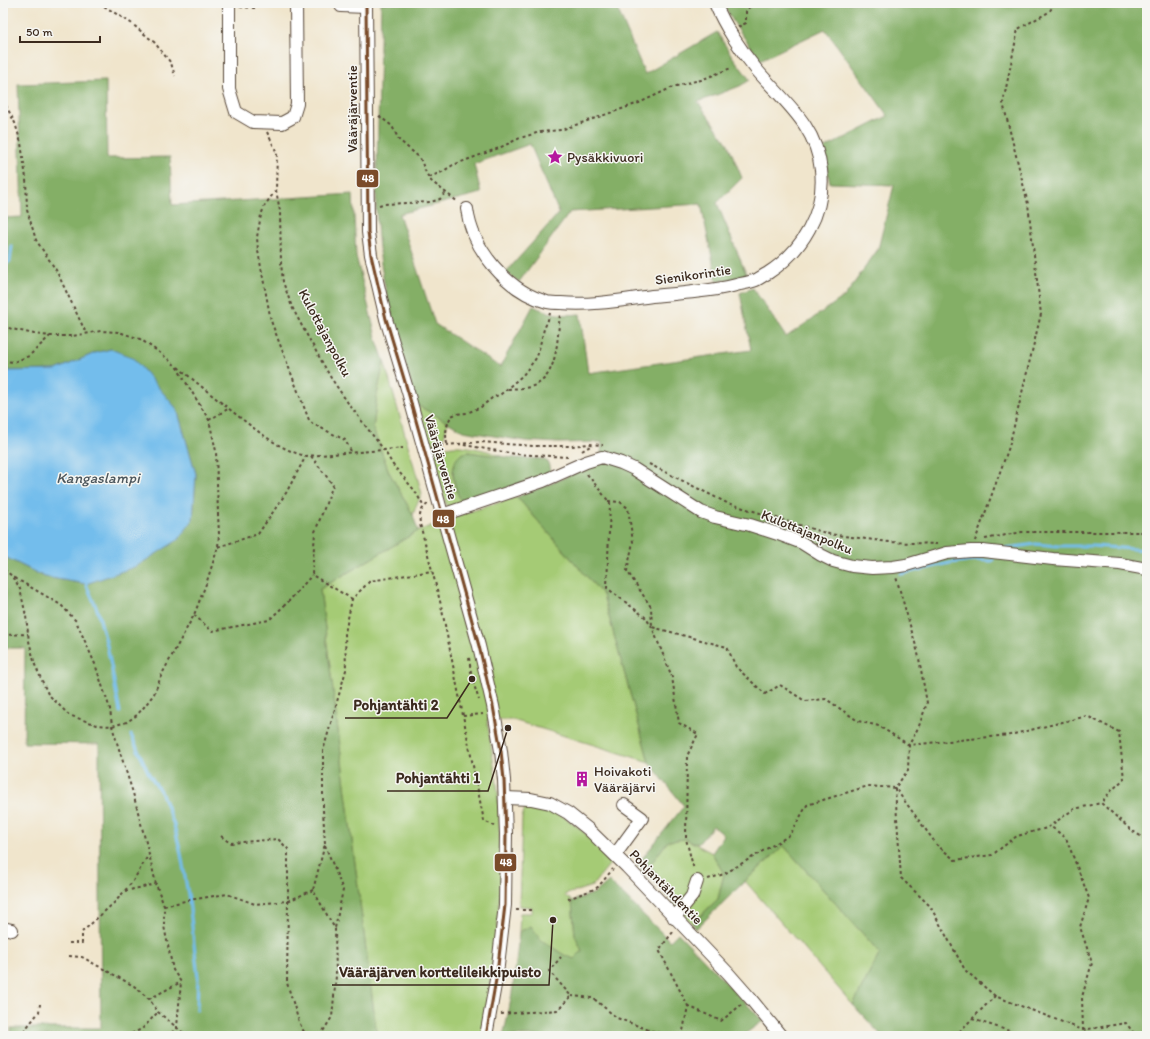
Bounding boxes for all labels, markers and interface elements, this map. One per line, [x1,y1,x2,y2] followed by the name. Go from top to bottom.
[20,18,100,44] scale bar
[26,25,52,39] text: 50 m
[344,65,361,153] street label: Vääräjärventie
[546,148,564,166] place icon: Pysäkkivuori
[567,149,643,166] place label: Pysäkkivuori
[356,169,379,188] line badge: 48
[362,172,374,185] text: 48
[654,261,732,289] street label: Sienikorintie
[295,286,355,380] street label: Kulottajanpolku
[421,413,461,502] street label: Vääräjärventie
[56,469,142,487] water label: Kangaslampi
[759,506,855,558] street label: Kulottajanpolku
[432,509,455,528] line badge: 48
[437,513,449,526] text: 48
[345,691,447,718] callout: Pohjantähti 2
[353,696,439,715] text: Pohjantähti 2
[594,763,656,796] place label: Hoivakoti Vääräjärvi
[387,764,488,791] callout: Pohjantähti 1
[396,769,480,788] text: Pohjantähti 1
[573,770,591,788] building icon: Hoivakoti Vääräjärvi
[626,846,706,928] street label: Pohjantähdentie
[494,853,517,872] line badge: 48
[500,856,512,869] text: 48
[332,958,549,985] callout: Vääräjärven korttelileikkipuisto
[339,963,541,982] text: Vääräjärven korttelileikkipuisto

